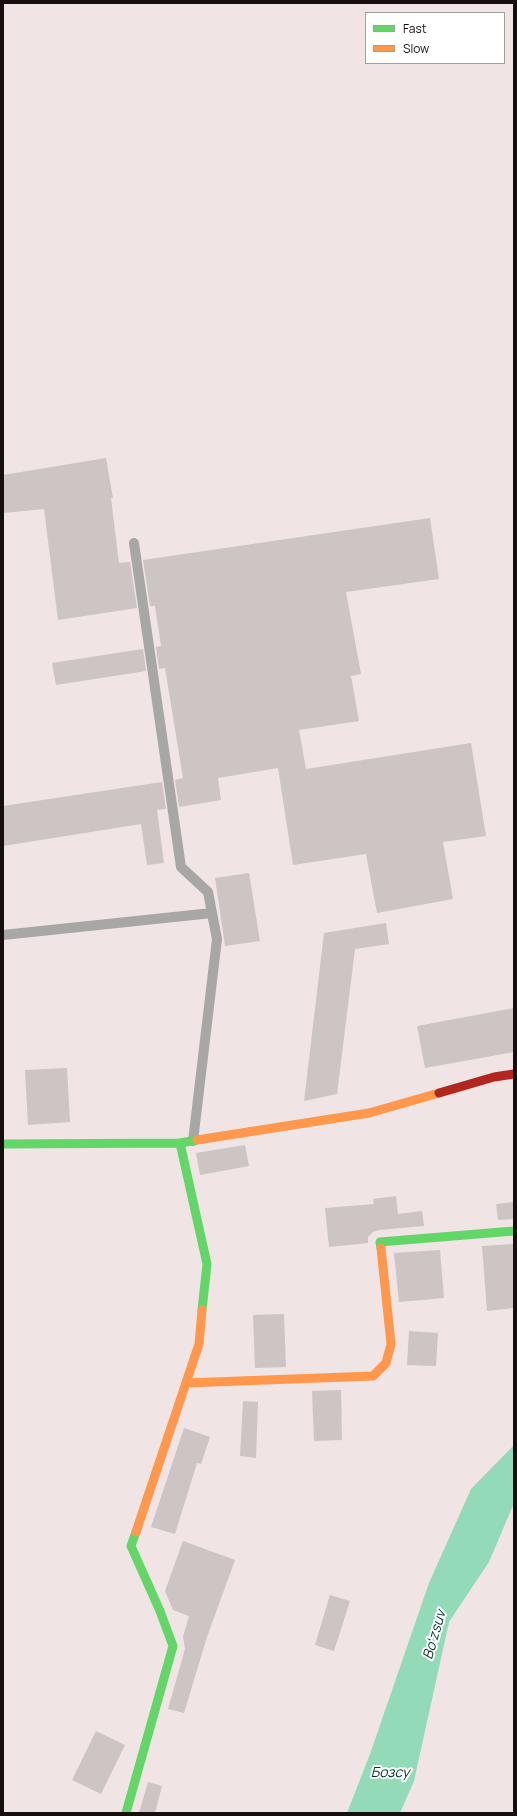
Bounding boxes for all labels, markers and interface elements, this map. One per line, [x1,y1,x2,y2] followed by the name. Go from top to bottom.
[365,12,505,64] legend
[403,20,427,37] text: Fast
[403,40,429,57] text: Slow
[420,1609,450,1661] water label: Boʻzsuv
[371,1765,409,1781] water label: Бозсу

